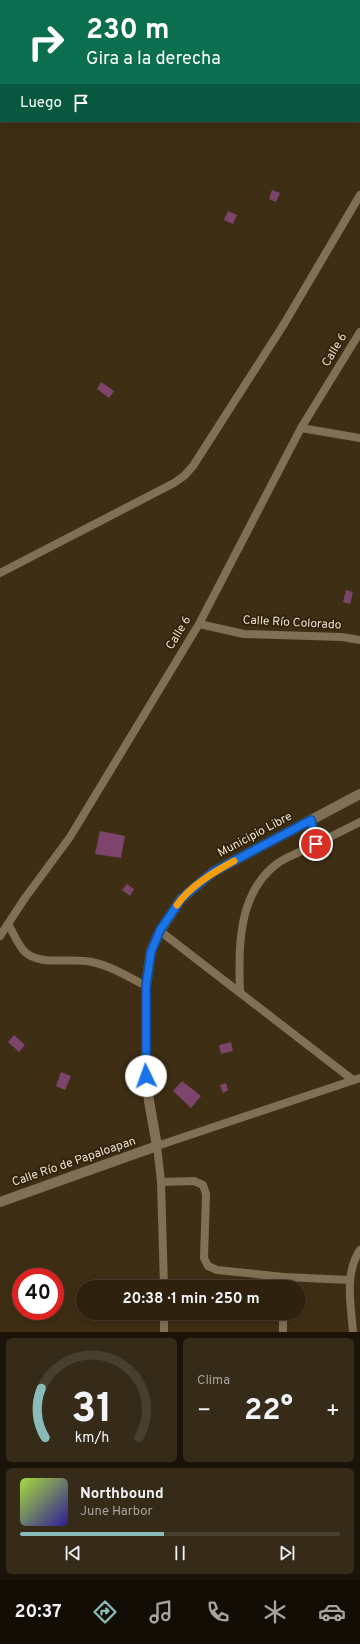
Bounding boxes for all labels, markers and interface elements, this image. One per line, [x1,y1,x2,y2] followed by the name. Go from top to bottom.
[86,13,169,49] text: 230 m
[20,16,72,68] icon: right
[86,48,221,71] text: Gira a la derecha
[70,92,92,114] icon: arrive
[20,94,62,113] text: Luego
[319,330,351,370] street label: Calle 6
[242,612,342,634] street label: Calle Río Colorado
[163,613,195,653] street label: Calle 6
[215,809,295,861] street label: Municipio Libre
[299,827,333,861] pin
[305,833,327,855] icon: arrive
[125,1055,167,1097] position arrow
[10,1133,138,1191] street label: Calle Río de Papaloapan
[12,1268,64,1320] speed limit sign: 40
[122,1290,260,1309] text: 20:38 · 1 min · 250 m
[197,1373,230,1389] text: Clima
[71,1384,112,1437] text: 31
[244,1393,293,1430] text: 22°
[197,1398,211,1425] text: −
[326,1398,340,1425] text: +
[74,1429,109,1447] text: km/h
[80,1485,164,1504] text: Northbound
[80,1504,153,1520] text: June Harbor
[62,1542,84,1564] icon: previous
[169,1542,191,1564] icon: pause
[276,1542,298,1564] icon: next
[91,1598,119,1626] icon: directions
[147,1598,175,1626] icon: music
[204,1598,232,1626] icon: phone
[261,1598,289,1626] icon: climate
[318,1598,346,1626] icon: car
[14,1601,62,1624] text: 20:37

